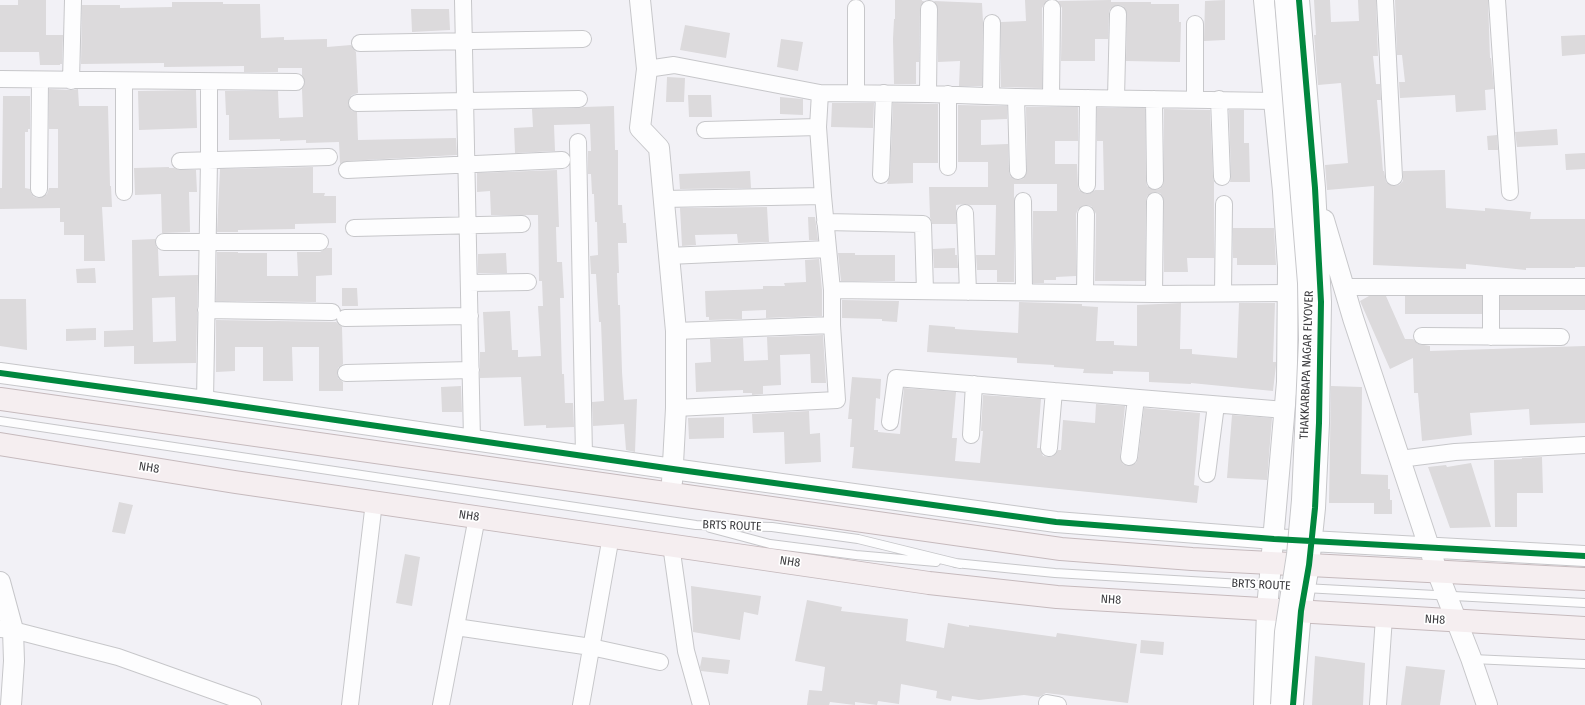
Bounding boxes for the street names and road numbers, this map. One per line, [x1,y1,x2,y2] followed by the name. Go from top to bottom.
[1297,290,1317,440] street label: THAKKARBAPA NAGAR FLYOVER
[138,459,160,477] street label: NH8
[458,507,480,525] street label: NH8
[702,518,762,534] street label: BRTS ROUTE
[779,553,801,571] street label: NH8
[1231,576,1291,594] street label: BRTS ROUTE
[1100,592,1122,608] street label: NH8
[1424,612,1446,628] street label: NH8

